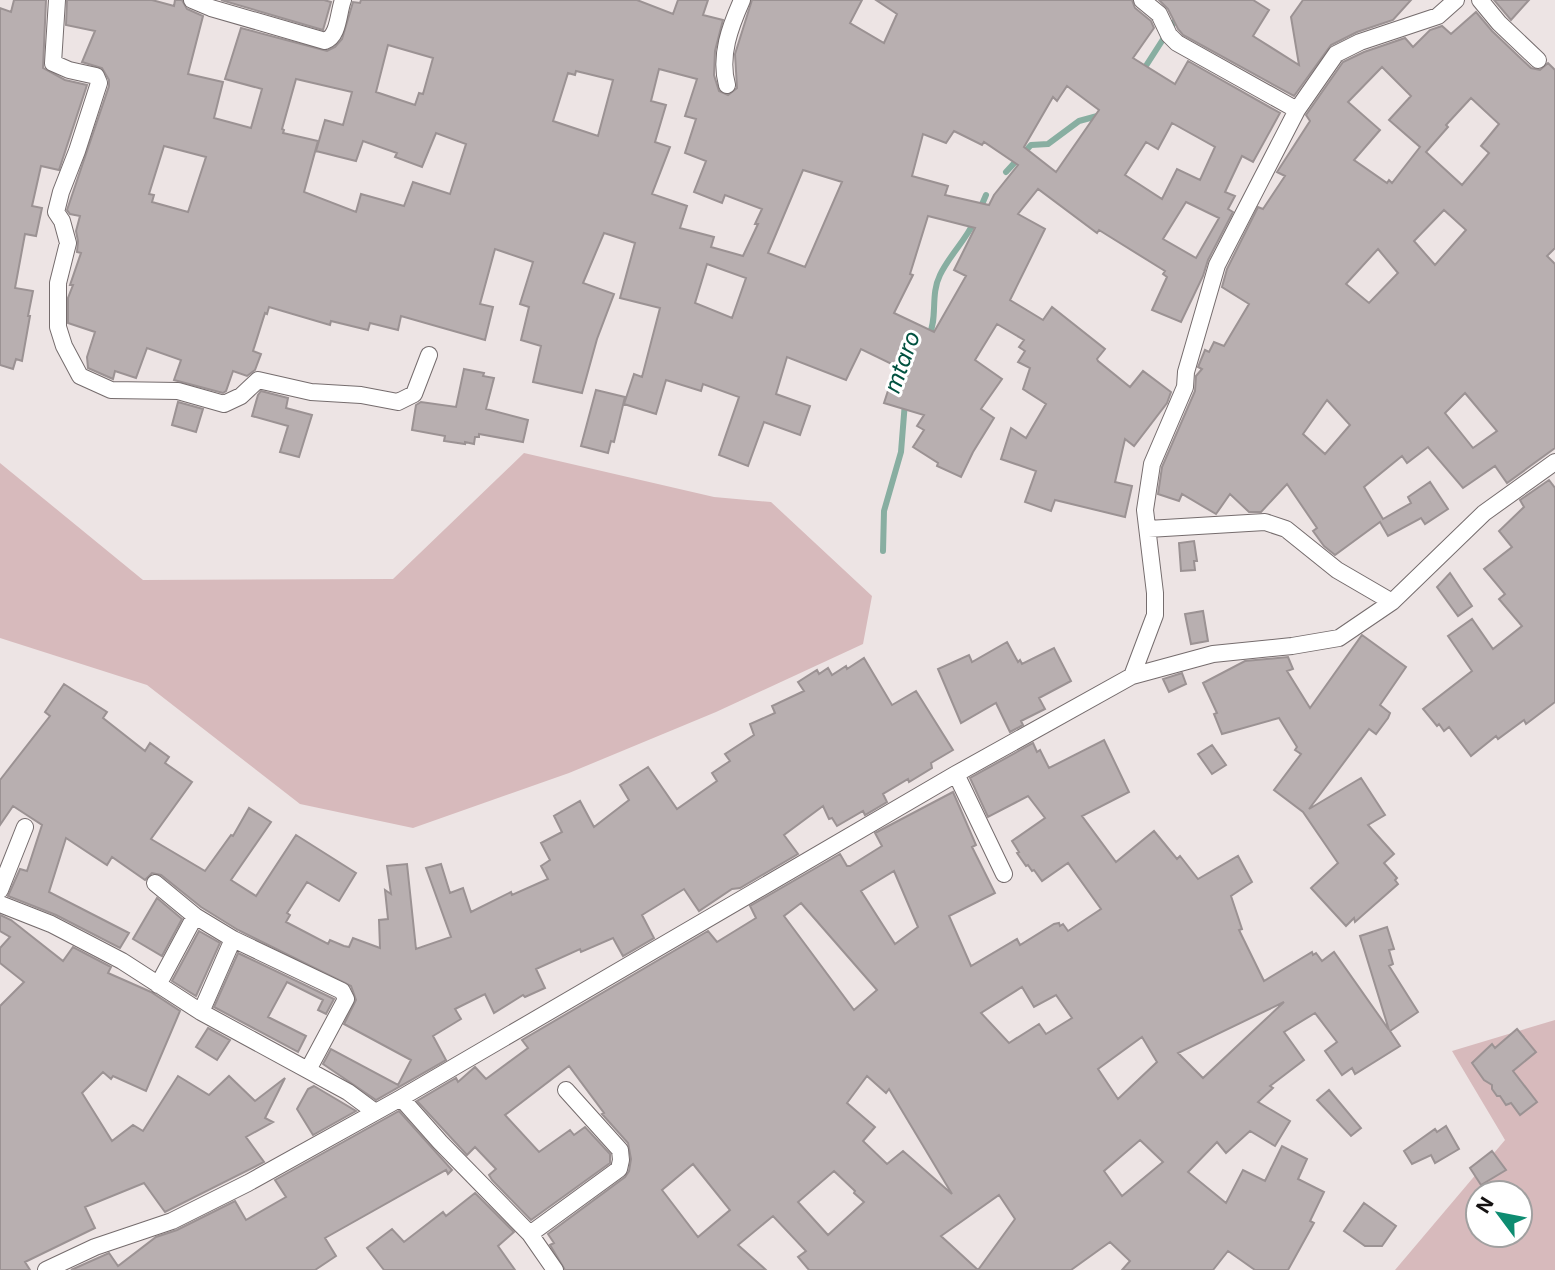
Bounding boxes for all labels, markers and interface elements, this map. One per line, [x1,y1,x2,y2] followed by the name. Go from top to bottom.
[878,327,926,397] water label: mtaro
[1464,1179,1534,1249] north arrow
[1471,1193,1499,1217] text: N

